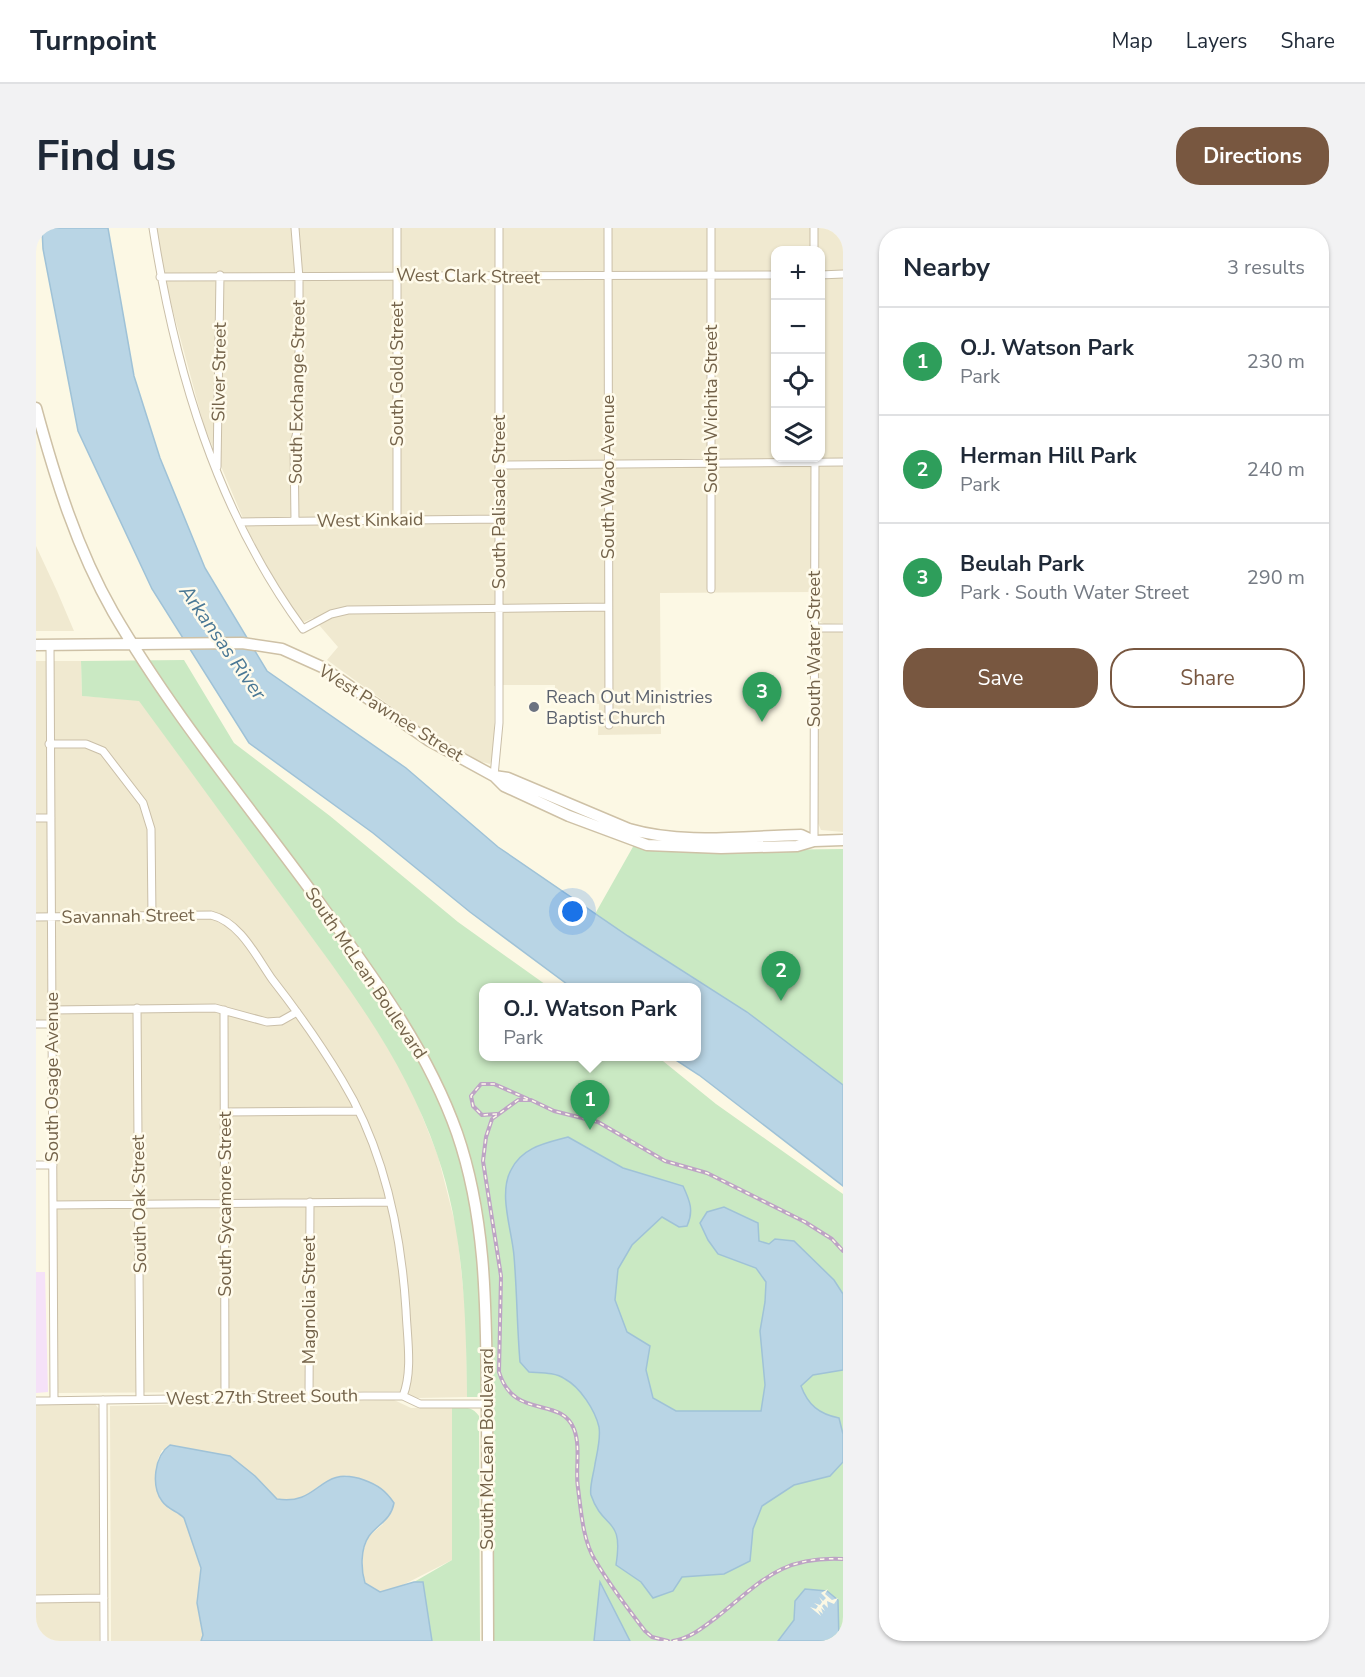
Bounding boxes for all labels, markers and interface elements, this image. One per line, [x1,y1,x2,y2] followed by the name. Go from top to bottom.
[30,22,156,60] text: Turnpoint
[1111,27,1153,55] text: Map
[1186,27,1247,55] text: Layers
[1280,27,1335,55] text: Share
[1176,127,1329,185] button: Directions
[36,128,176,185] text: Find us
[771,246,825,462] map controls
[771,246,825,300] button: +
[903,250,990,285] text: Nearby
[1227,254,1305,281] text: 3 results
[396,263,541,289] street label: West Clark Street
[283,299,311,484] street label: South Exchange Street
[771,300,825,354] button: −
[385,301,409,446] street label: South Gold Street
[206,321,232,422] street label: Silver Street
[699,324,723,493] street label: South Wichita Street
[960,333,1134,363] text: O.J. Watson Park
[917,348,929,375] text: 1
[1247,348,1305,375] text: 230 m
[771,354,825,408] button: locate
[960,363,1000,390] text: Park
[596,395,620,559] street label: South Waco Avenue
[771,408,825,462] button: layers
[487,414,511,589] street label: South Palisade Street
[960,441,1137,471] text: Herman Hill Park
[917,456,929,483] text: 2
[1247,456,1305,483] text: 240 m
[960,471,1000,498] text: Park
[316,507,424,533] street label: West Kinkaid
[960,549,1084,579] text: Beulah Park
[917,564,929,591] text: 3
[1247,564,1305,591] text: 290 m
[802,570,826,727] street label: South Water Street
[172,579,273,706] water label: Arkansas River
[960,579,1189,606] text: Park · South Water Street
[903,648,1098,708] button: Save
[1110,648,1305,708] button: Share
[314,659,469,768] street label: West Pawnee Street
[742,672,782,722] pin: 3
[546,685,713,730] place label: Reach Out Ministries Baptist Church
[527,700,541,714] marker: Reach Out Ministries Baptist Church
[300,883,432,1063] street label: South McLean Boulevard
[558,897,587,926] your location
[61,903,195,929] street label: Savannah Street
[762,952,800,1001] pin: 2
[479,983,701,1061] popup
[40,992,64,1162] street label: South Osage Avenue
[503,994,677,1024] text: O.J. Watson Park
[503,1024,543,1051] text: Park
[570,1080,610,1130] pin: 1
[213,1111,237,1297] street label: South Sycamore Street
[126,1134,152,1273] street label: South Oak Street
[297,1235,321,1364] street label: Magnolia Street
[475,1348,499,1550] street label: South McLean Boulevard
[166,1383,358,1411] street label: West 27th Street South

